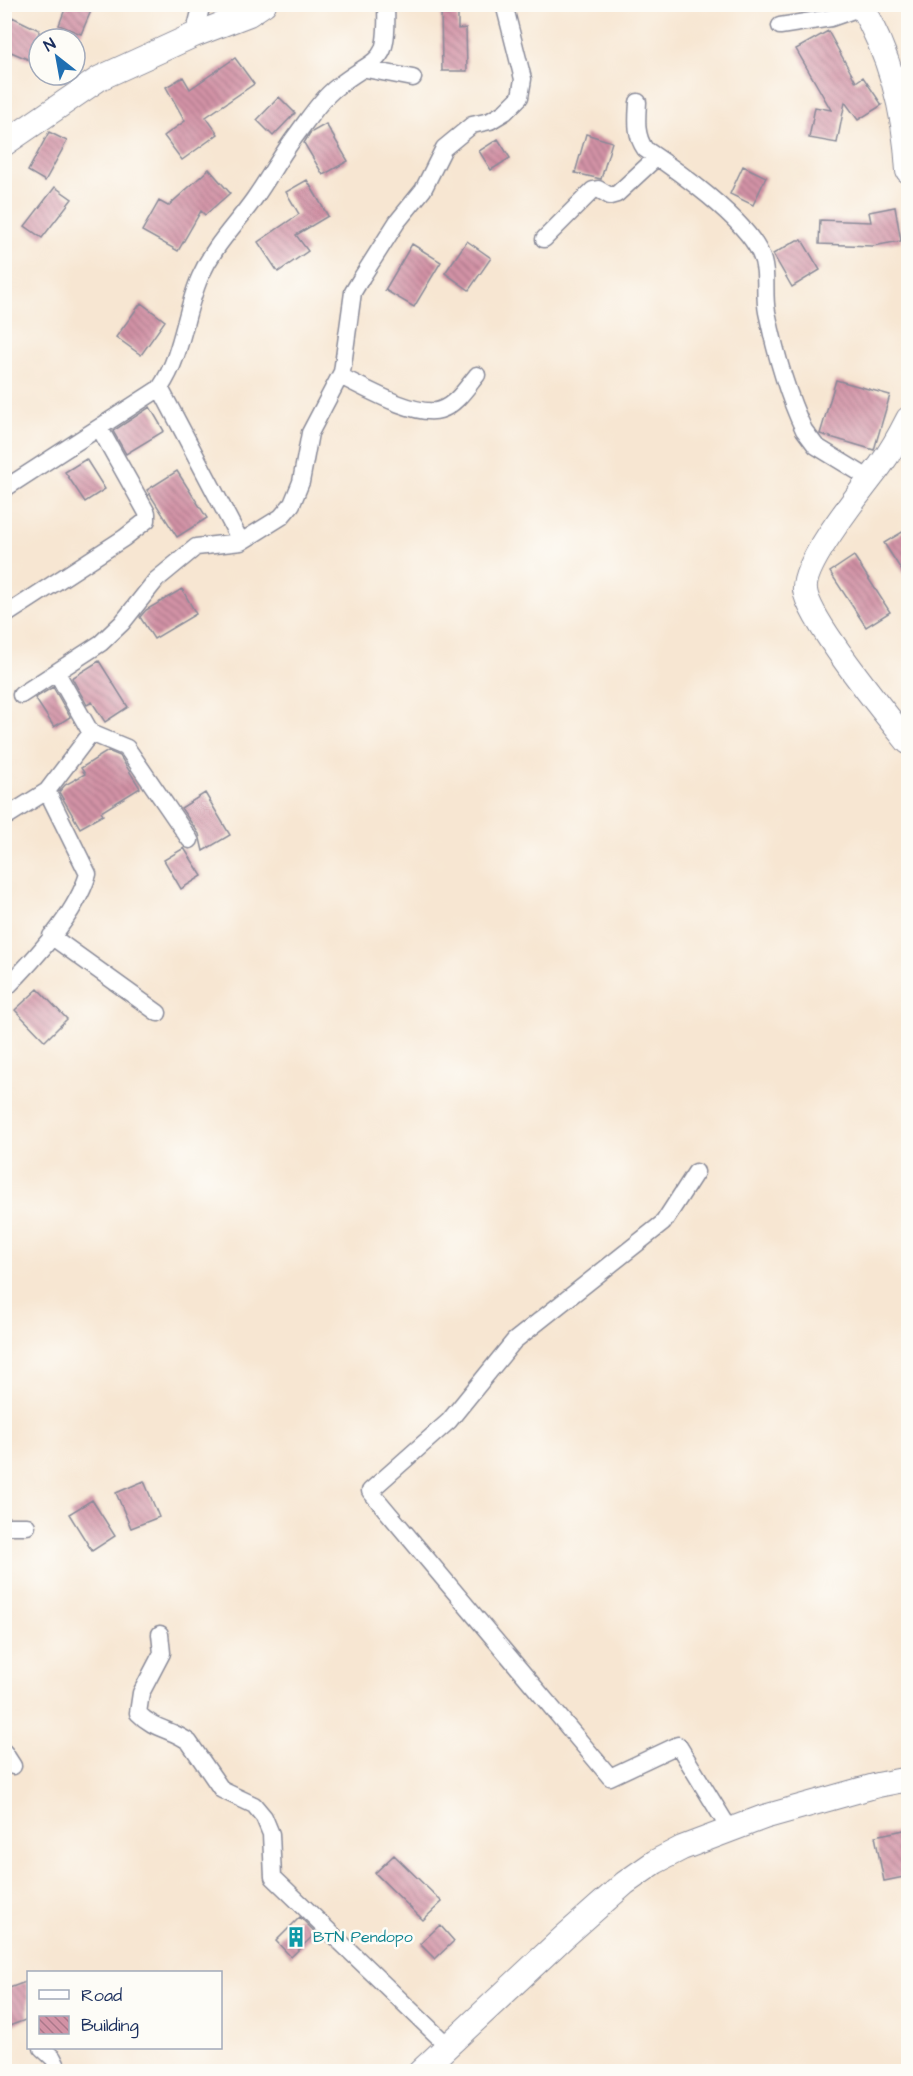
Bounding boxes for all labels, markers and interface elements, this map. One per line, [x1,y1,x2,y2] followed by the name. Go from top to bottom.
[27,27,87,87] north arrow
[40,33,60,57] text: N
[284,1925,308,1949] building icon: BTN Pendopo
[313,1926,413,1948] place label: BTN Pendopo
[27,1971,222,2049] legend
[81,1983,122,2008] text: Road
[81,2013,139,2039] text: Building

